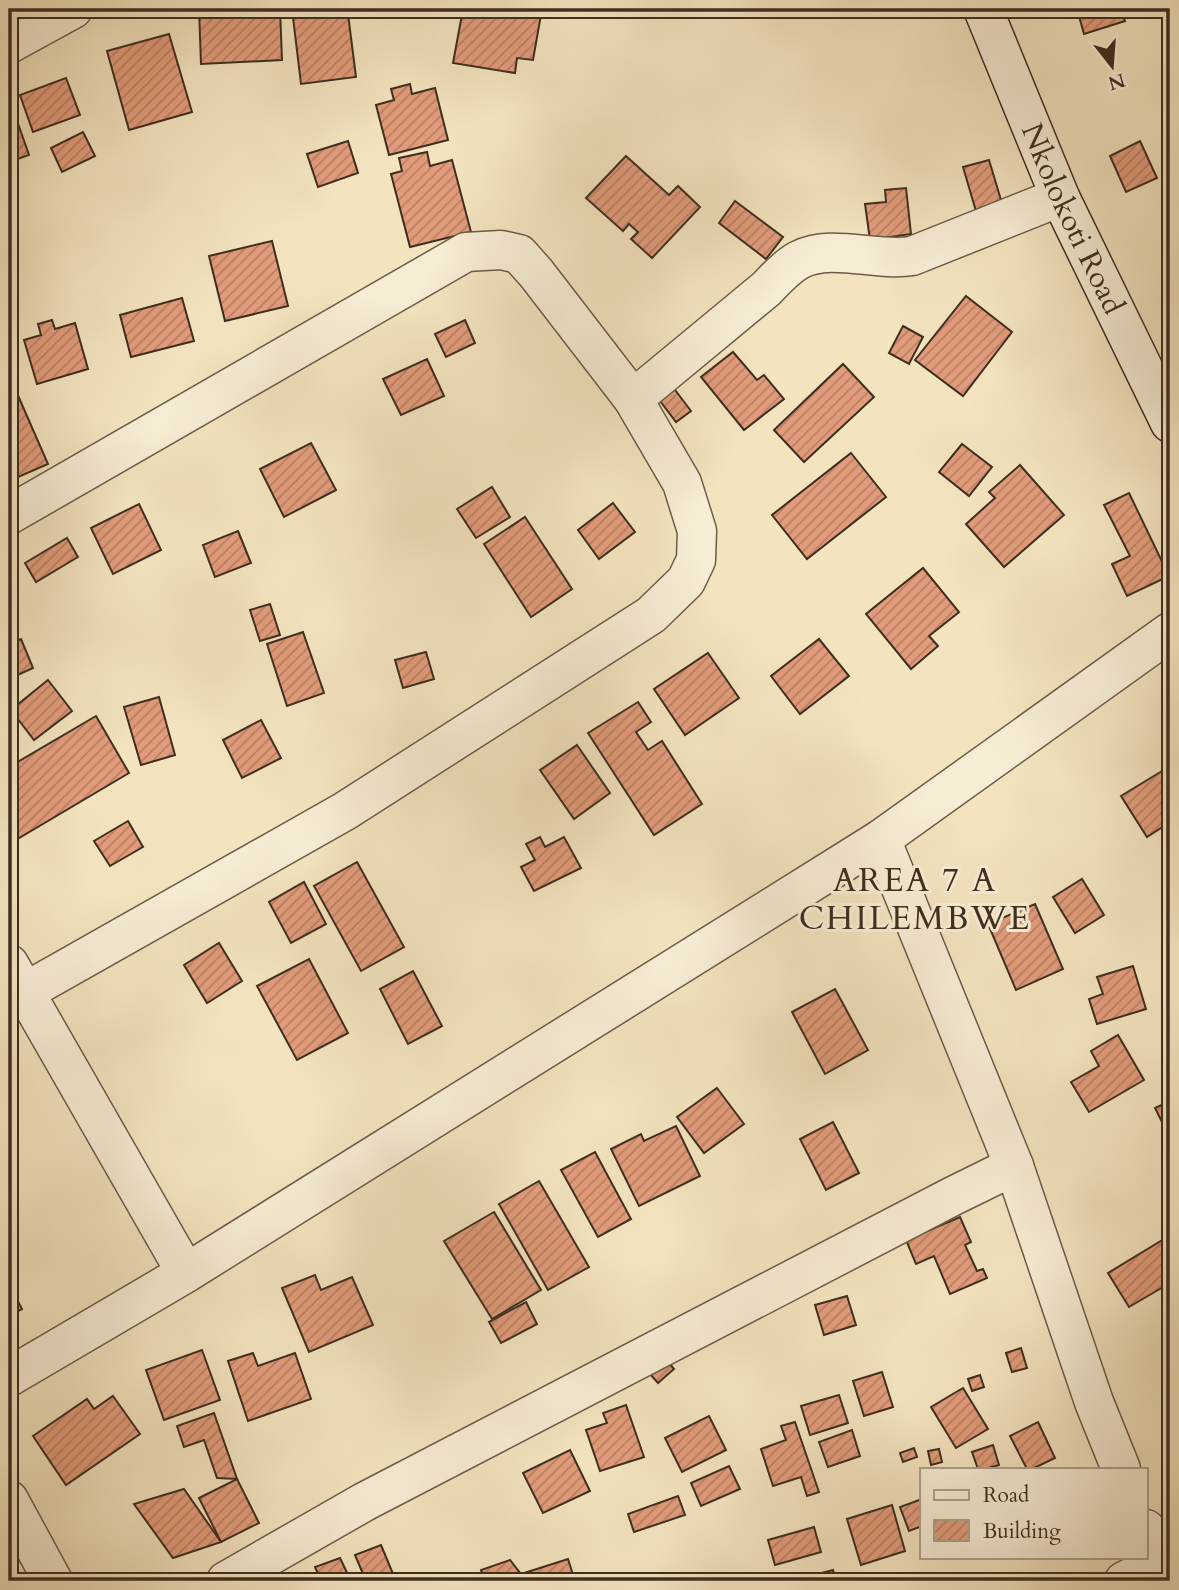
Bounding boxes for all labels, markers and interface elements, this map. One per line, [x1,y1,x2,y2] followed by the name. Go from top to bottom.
[1078,32,1148,102] north arrow
[1105,66,1128,96] text: N
[1011,117,1134,321] street label: Nkolokoti Road
[799,858,1031,941] district label: AREA 7 A CHILEMBWE
[920,1468,1148,1558] legend
[983,1481,1029,1510] text: Road
[983,1517,1061,1546] text: Building

